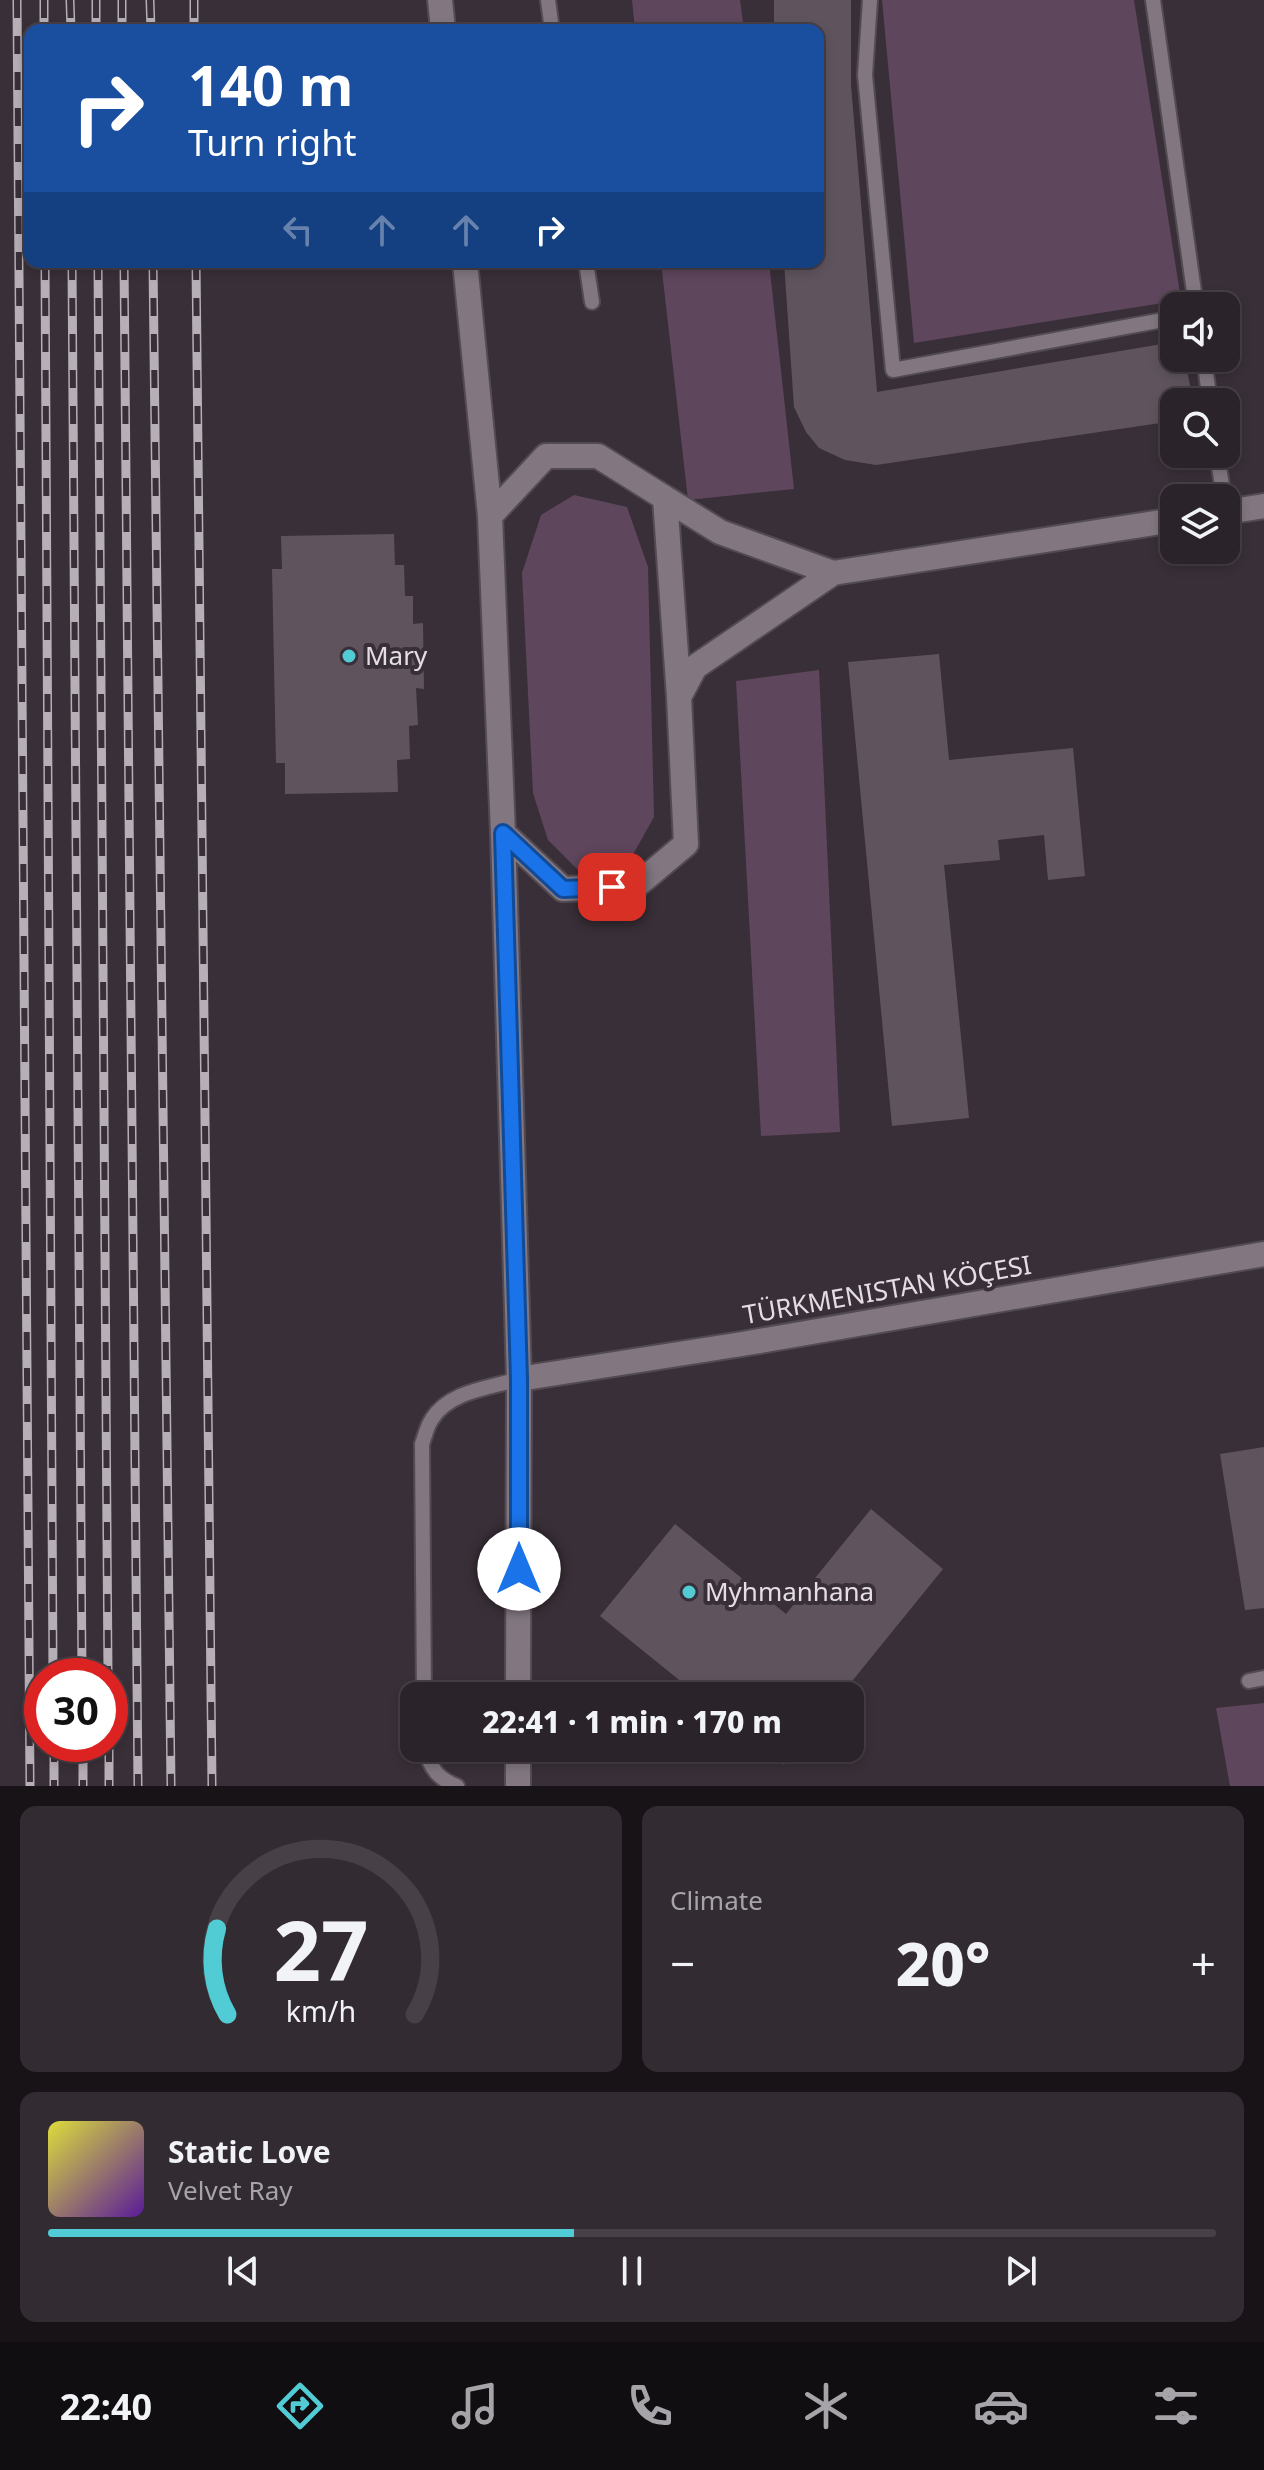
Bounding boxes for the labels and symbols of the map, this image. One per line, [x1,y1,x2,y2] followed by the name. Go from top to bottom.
[365,637,428,673] place label: Mary
[340,647,358,665] marker: Mary
[578,853,646,921] pin
[740,1246,1034,1332] street label: TÜRKMENISTAN KÖÇESI
[477,1527,561,1611] position arrow
[705,1573,874,1609] place label: Myhmanhana
[680,1583,698,1601] marker: Myhmanhana
[24,1658,128,1762] speed limit sign: 30

